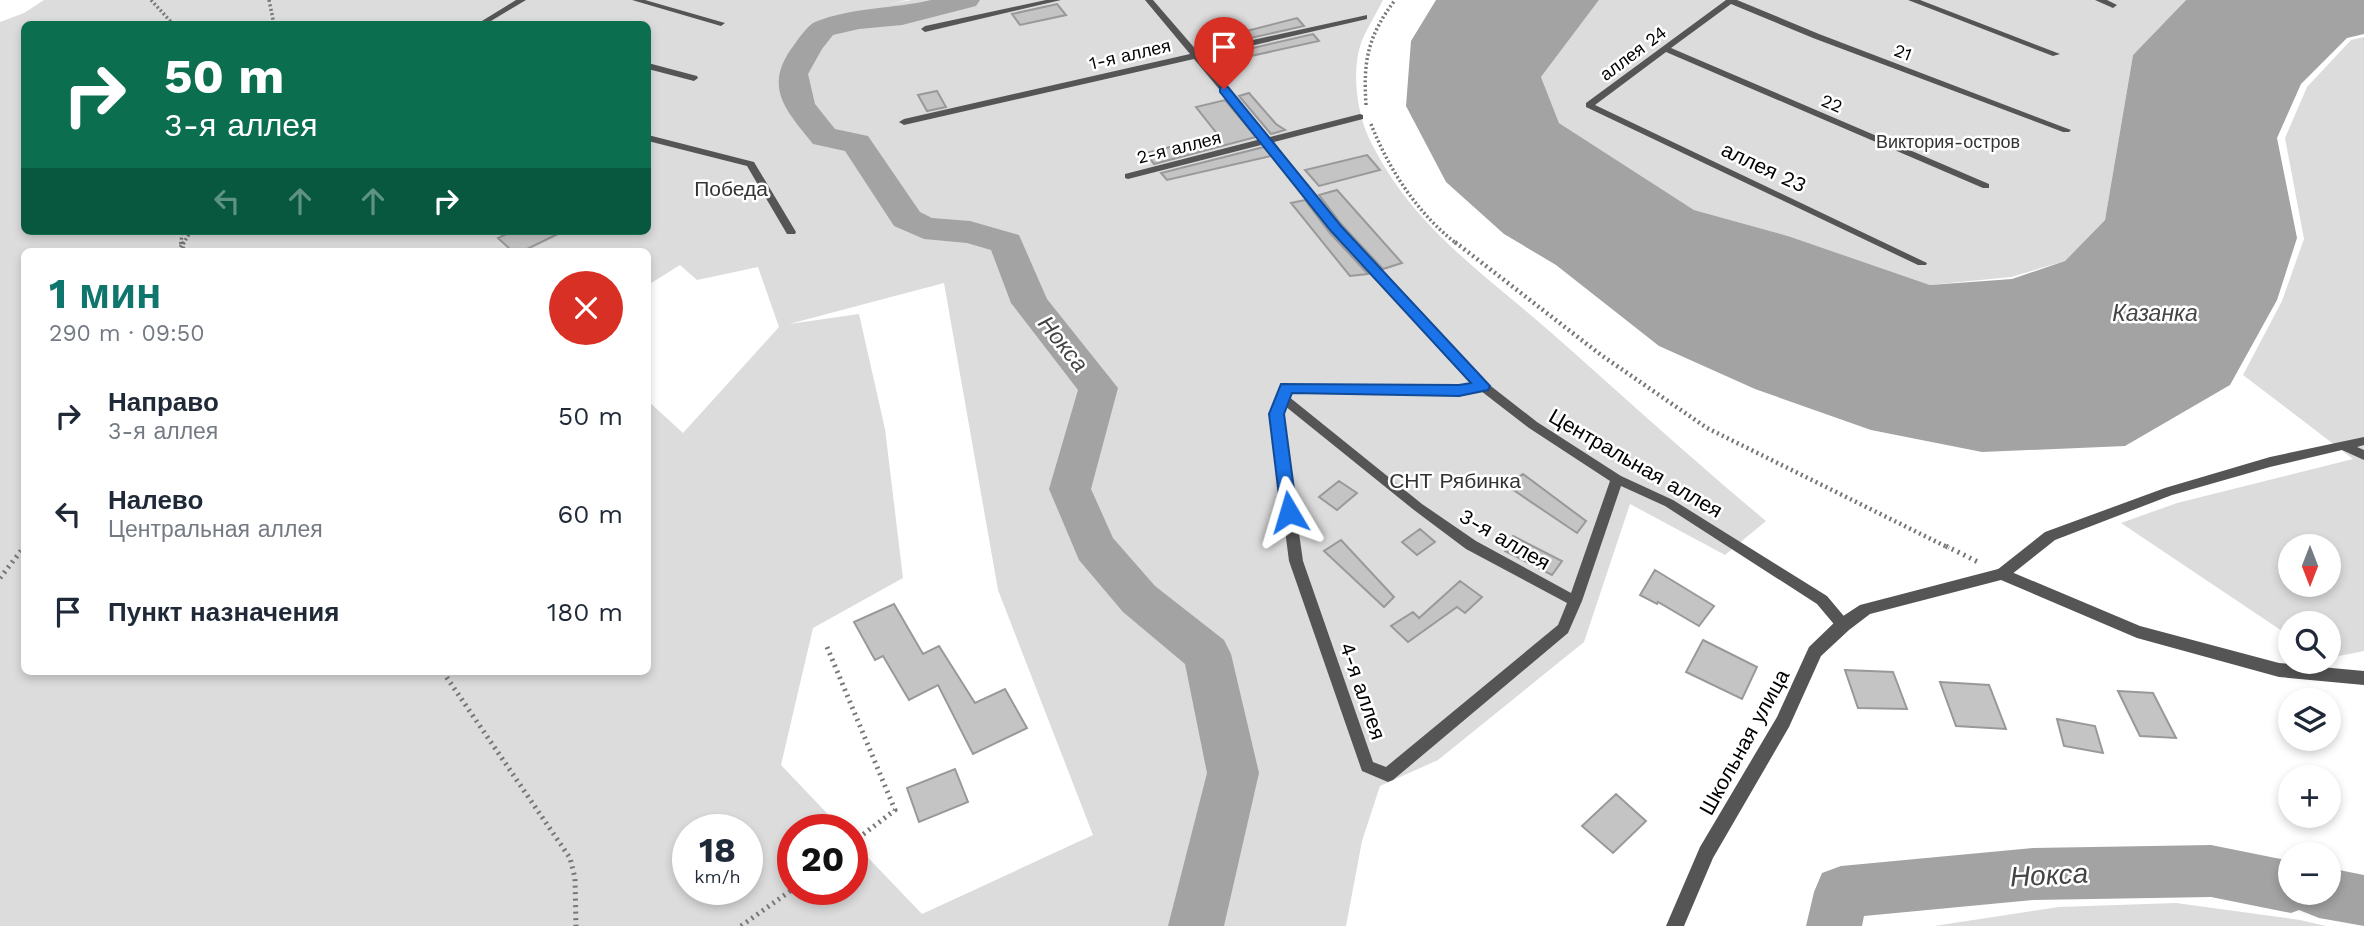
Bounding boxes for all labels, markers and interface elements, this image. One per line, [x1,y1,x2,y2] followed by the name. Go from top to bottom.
[1194,17,1254,89] pin
[1596,21,1670,85] street label: аллея 24
[1205,28,1243,66] icon: arrive
[1087,34,1173,74] street label: 1-я аллея
[1891,39,1915,65] street label: 21
[164,47,284,105] text: 50 m
[49,49,140,140] icon: right
[1818,89,1846,117] street label: 22
[164,106,317,144] text: 3-я аллея
[1135,126,1223,168] street label: 2-я аллея
[1876,131,2020,152] park label: Виктория-остров
[1718,136,1810,198] street label: аллея 23
[694,176,768,201] park label: Победа
[208,182,246,220] icon: left
[281,182,319,220] icon: ahead
[354,182,392,220] icon: ahead
[427,182,465,220] icon: right
[49,269,161,318] text: 1 мин
[549,271,623,345] button: close
[2112,300,2198,327] water label: Казанка
[1032,311,1094,377] water label: Нокса
[49,320,205,347] text: 290 m · 09:50
[108,387,219,417] text: Направо
[49,397,87,435] icon: right
[558,401,623,431] text: 50 m
[1545,403,1727,523] street label: Центральная аллея
[108,418,218,445] text: 3-я аллея
[1389,468,1521,493] park label: СНТ Рябинка
[1252,475,1326,549] position arrow
[108,485,203,515] text: Налево
[49,495,87,533] icon: left
[557,499,623,529] text: 60 m
[1455,503,1555,575] street label: 3-я аллея
[108,516,323,543] text: Центральная аллея
[2278,534,2342,597] north arrow
[2278,534,2341,905] map controls
[49,593,87,631] icon: arrive
[108,597,339,627] text: Пункт назначения
[547,597,623,627] text: 180 m
[2278,611,2341,674] button: search
[1335,639,1391,743] street label: 4-я аллея
[1694,665,1795,819] street label: Школьная улица
[2278,688,2341,751] button: layers
[2278,765,2341,828] button: +
[777,814,868,905] speed limit sign: 20
[699,829,736,871] text: 18
[2278,842,2341,905] button: −
[2009,856,2089,894] water label: Нокса
[694,866,741,887] text: km/h

